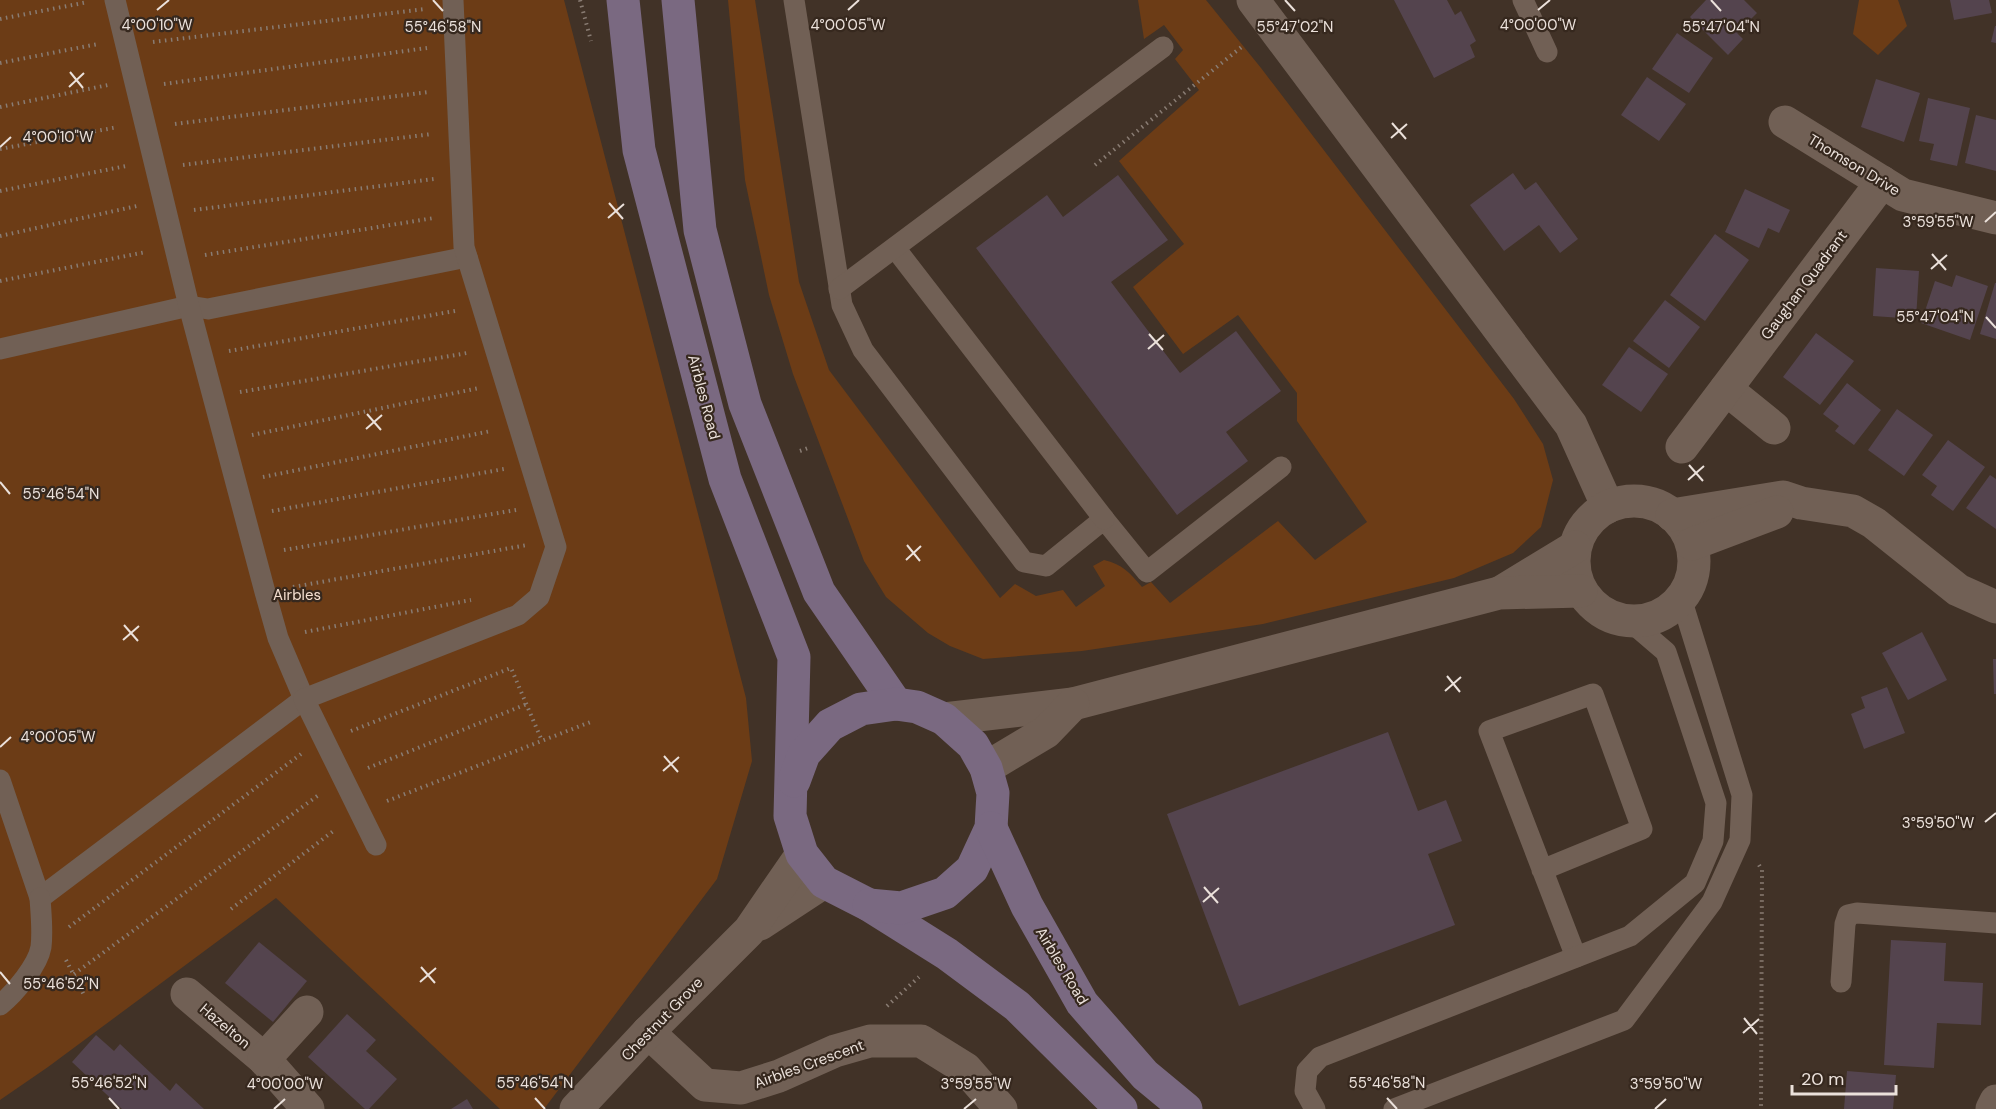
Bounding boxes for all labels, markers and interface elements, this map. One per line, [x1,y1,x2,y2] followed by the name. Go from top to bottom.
[122,15,193,35] text: 4°00'10"W
[810,15,886,35] text: 4°00'05"W
[1500,15,1577,35] text: 4°00'00"W
[405,17,481,37] text: 55°46'58"N
[1257,17,1333,37] text: 55°47'02"N
[1682,17,1760,37] text: 55°47'04"N
[23,127,94,147] text: 4°00'10"W
[1804,130,1904,200] street label: Thomson Drive
[1902,212,1974,232] text: 3°59'55"W
[1756,226,1852,344] street label: Gaughan Quadrant
[1896,307,1974,327] text: 55°47'04"N
[683,352,725,442] street label: Airbles Road
[23,484,99,504] text: 55°46'54"N
[273,585,321,605] park label: Airbles
[20,727,96,747] text: 4°00'05"W
[1902,813,1975,833] text: 3°59'50"W
[1031,924,1093,1008] street label: Airbles Road
[617,973,707,1065] street label: Chestnut Grove
[23,974,99,994] text: 55°46'52"N
[195,999,255,1053] street label: Hazelton
[751,1035,867,1093] street label: Airbles Crescent
[1792,1058,1896,1096] scale bar
[1801,1067,1844,1091] text: 20 m
[71,1073,147,1093] text: 55°46'52"N
[497,1073,573,1093] text: 55°46'54"N
[1349,1073,1425,1093] text: 55°46'58"N
[247,1074,324,1094] text: 4°00'00"W
[940,1074,1012,1094] text: 3°59'55"W
[1630,1074,1703,1094] text: 3°59'50"W

